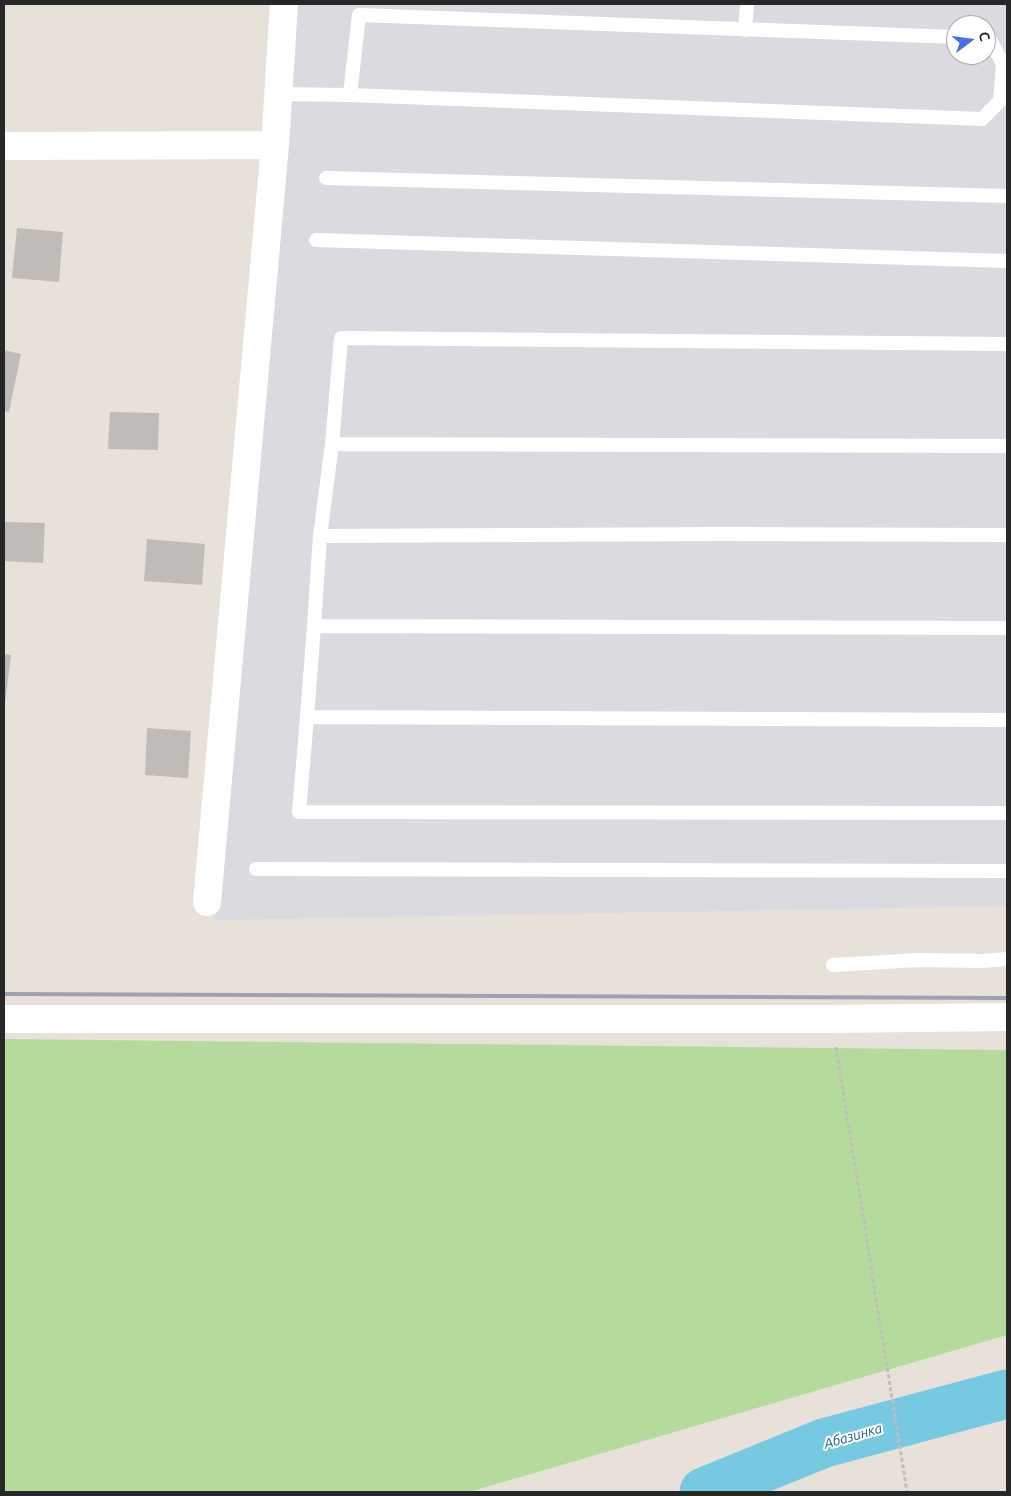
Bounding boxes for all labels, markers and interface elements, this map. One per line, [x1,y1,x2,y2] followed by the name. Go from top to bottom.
[946,15,996,65] north arrow
[976,30,993,43] text: С
[822,1420,884,1452] water label: Абазинка

